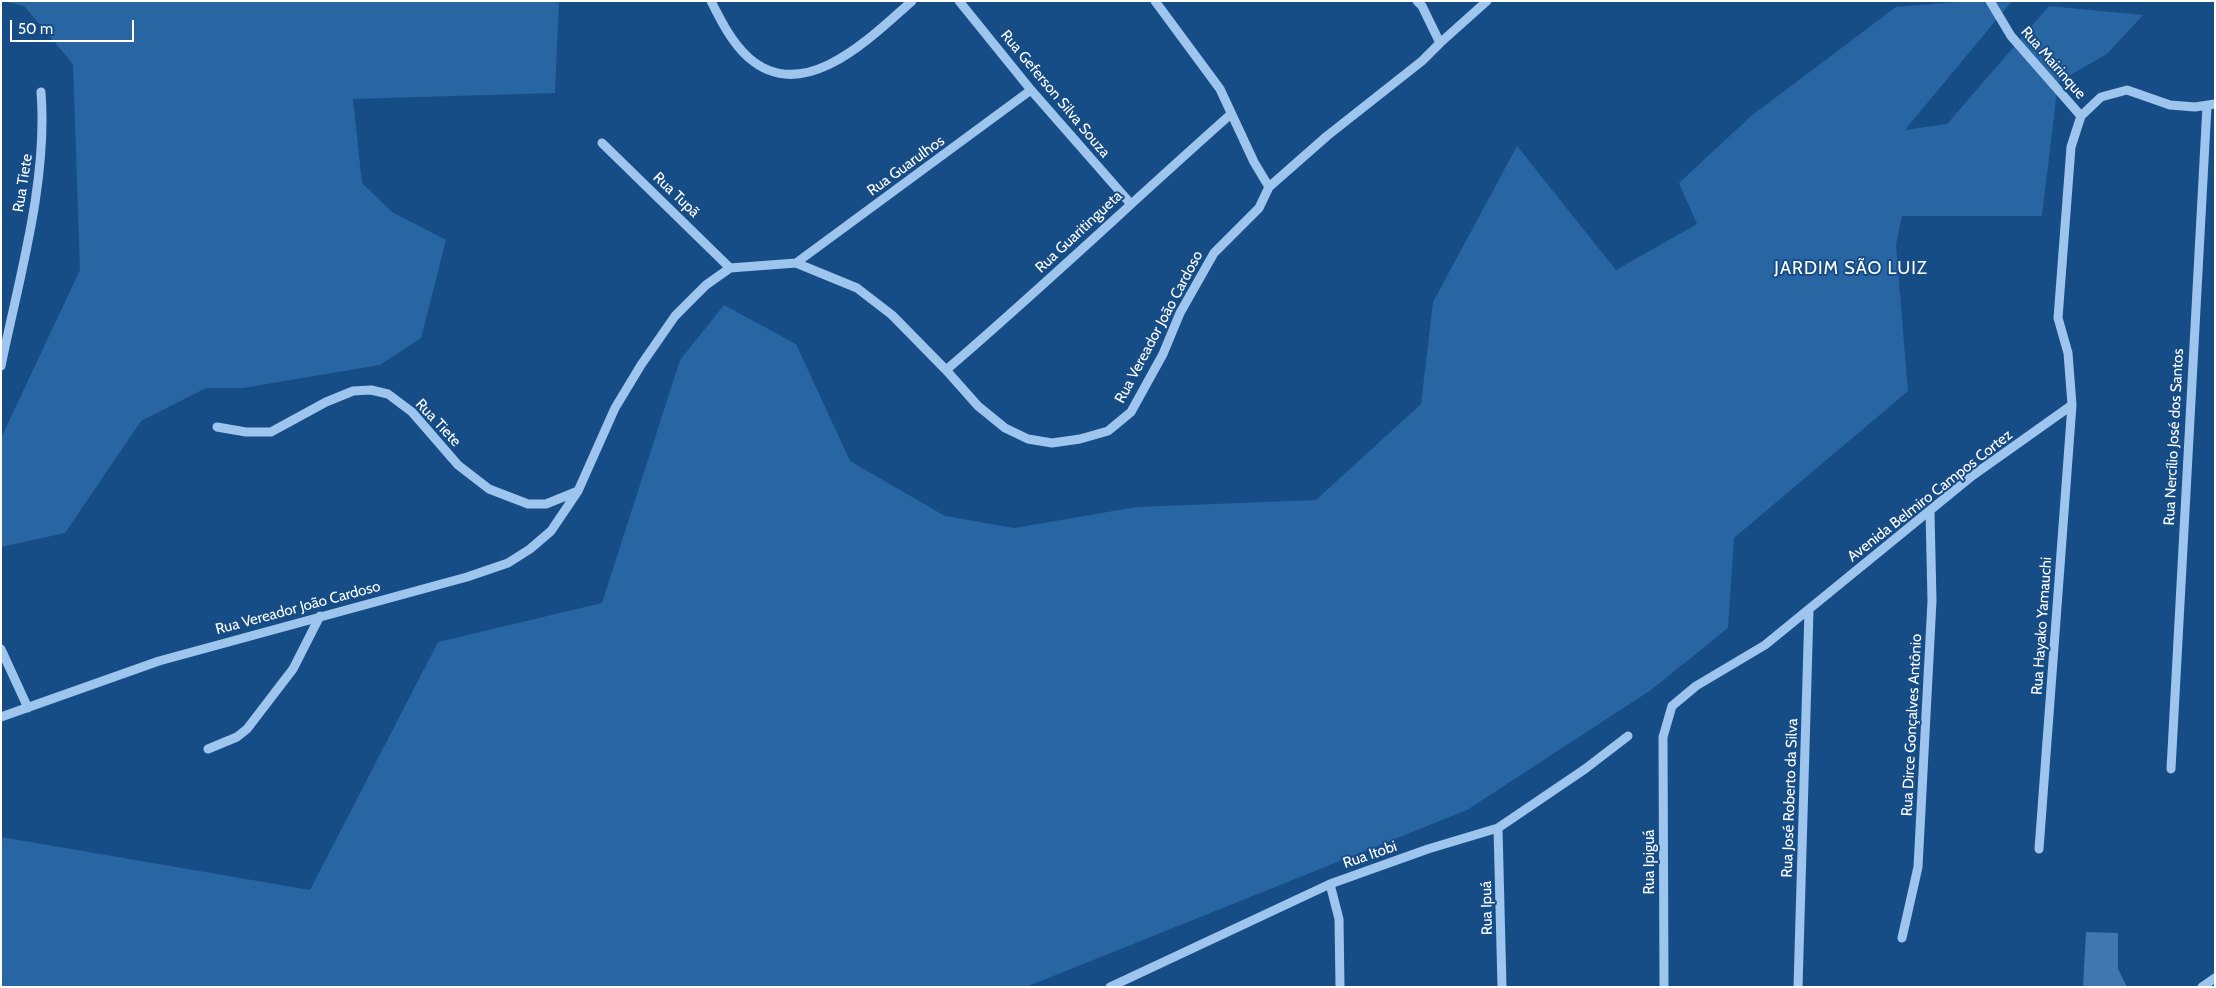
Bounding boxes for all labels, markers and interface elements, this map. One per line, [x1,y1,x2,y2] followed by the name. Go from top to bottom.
[12,10,136,42] scale bar
[18,20,53,38] text: 50 m
[2017,23,2089,103] street label: Rua Mairinque
[996,27,1114,161] street label: Rua Geferson Silva Souza
[864,132,948,200] street label: Rua Guarulhos
[10,153,36,213] street label: Rua Tiete
[649,169,703,221] street label: Rua Tupã
[1032,187,1126,277] street label: Rua Guaritingueta
[1111,248,1207,406] street label: Rua Vereador João Cardoso
[1772,258,1930,280] district label: JARDIM SÃO LUIZ
[2160,348,2188,526] street label: Rua Nercílio José dos Santos
[411,395,465,451] street label: Rua Tiete
[1844,426,2016,566] street label: Avenida Belmiro Campos Cortez
[2028,556,2056,696] street label: Rua Hayako Yamauchi
[214,577,382,639] street label: Rua Vereador João Cardoso
[1898,633,1926,817] street label: Rua Dirce Gonçalves Antônio
[1778,718,1802,878] street label: Rua José Roberto da Silva
[1641,829,1659,895] street label: Rua Ipiguá
[1341,837,1399,873] street label: Rua Itobi
[1478,881,1496,935] street label: Rua Ipuá

